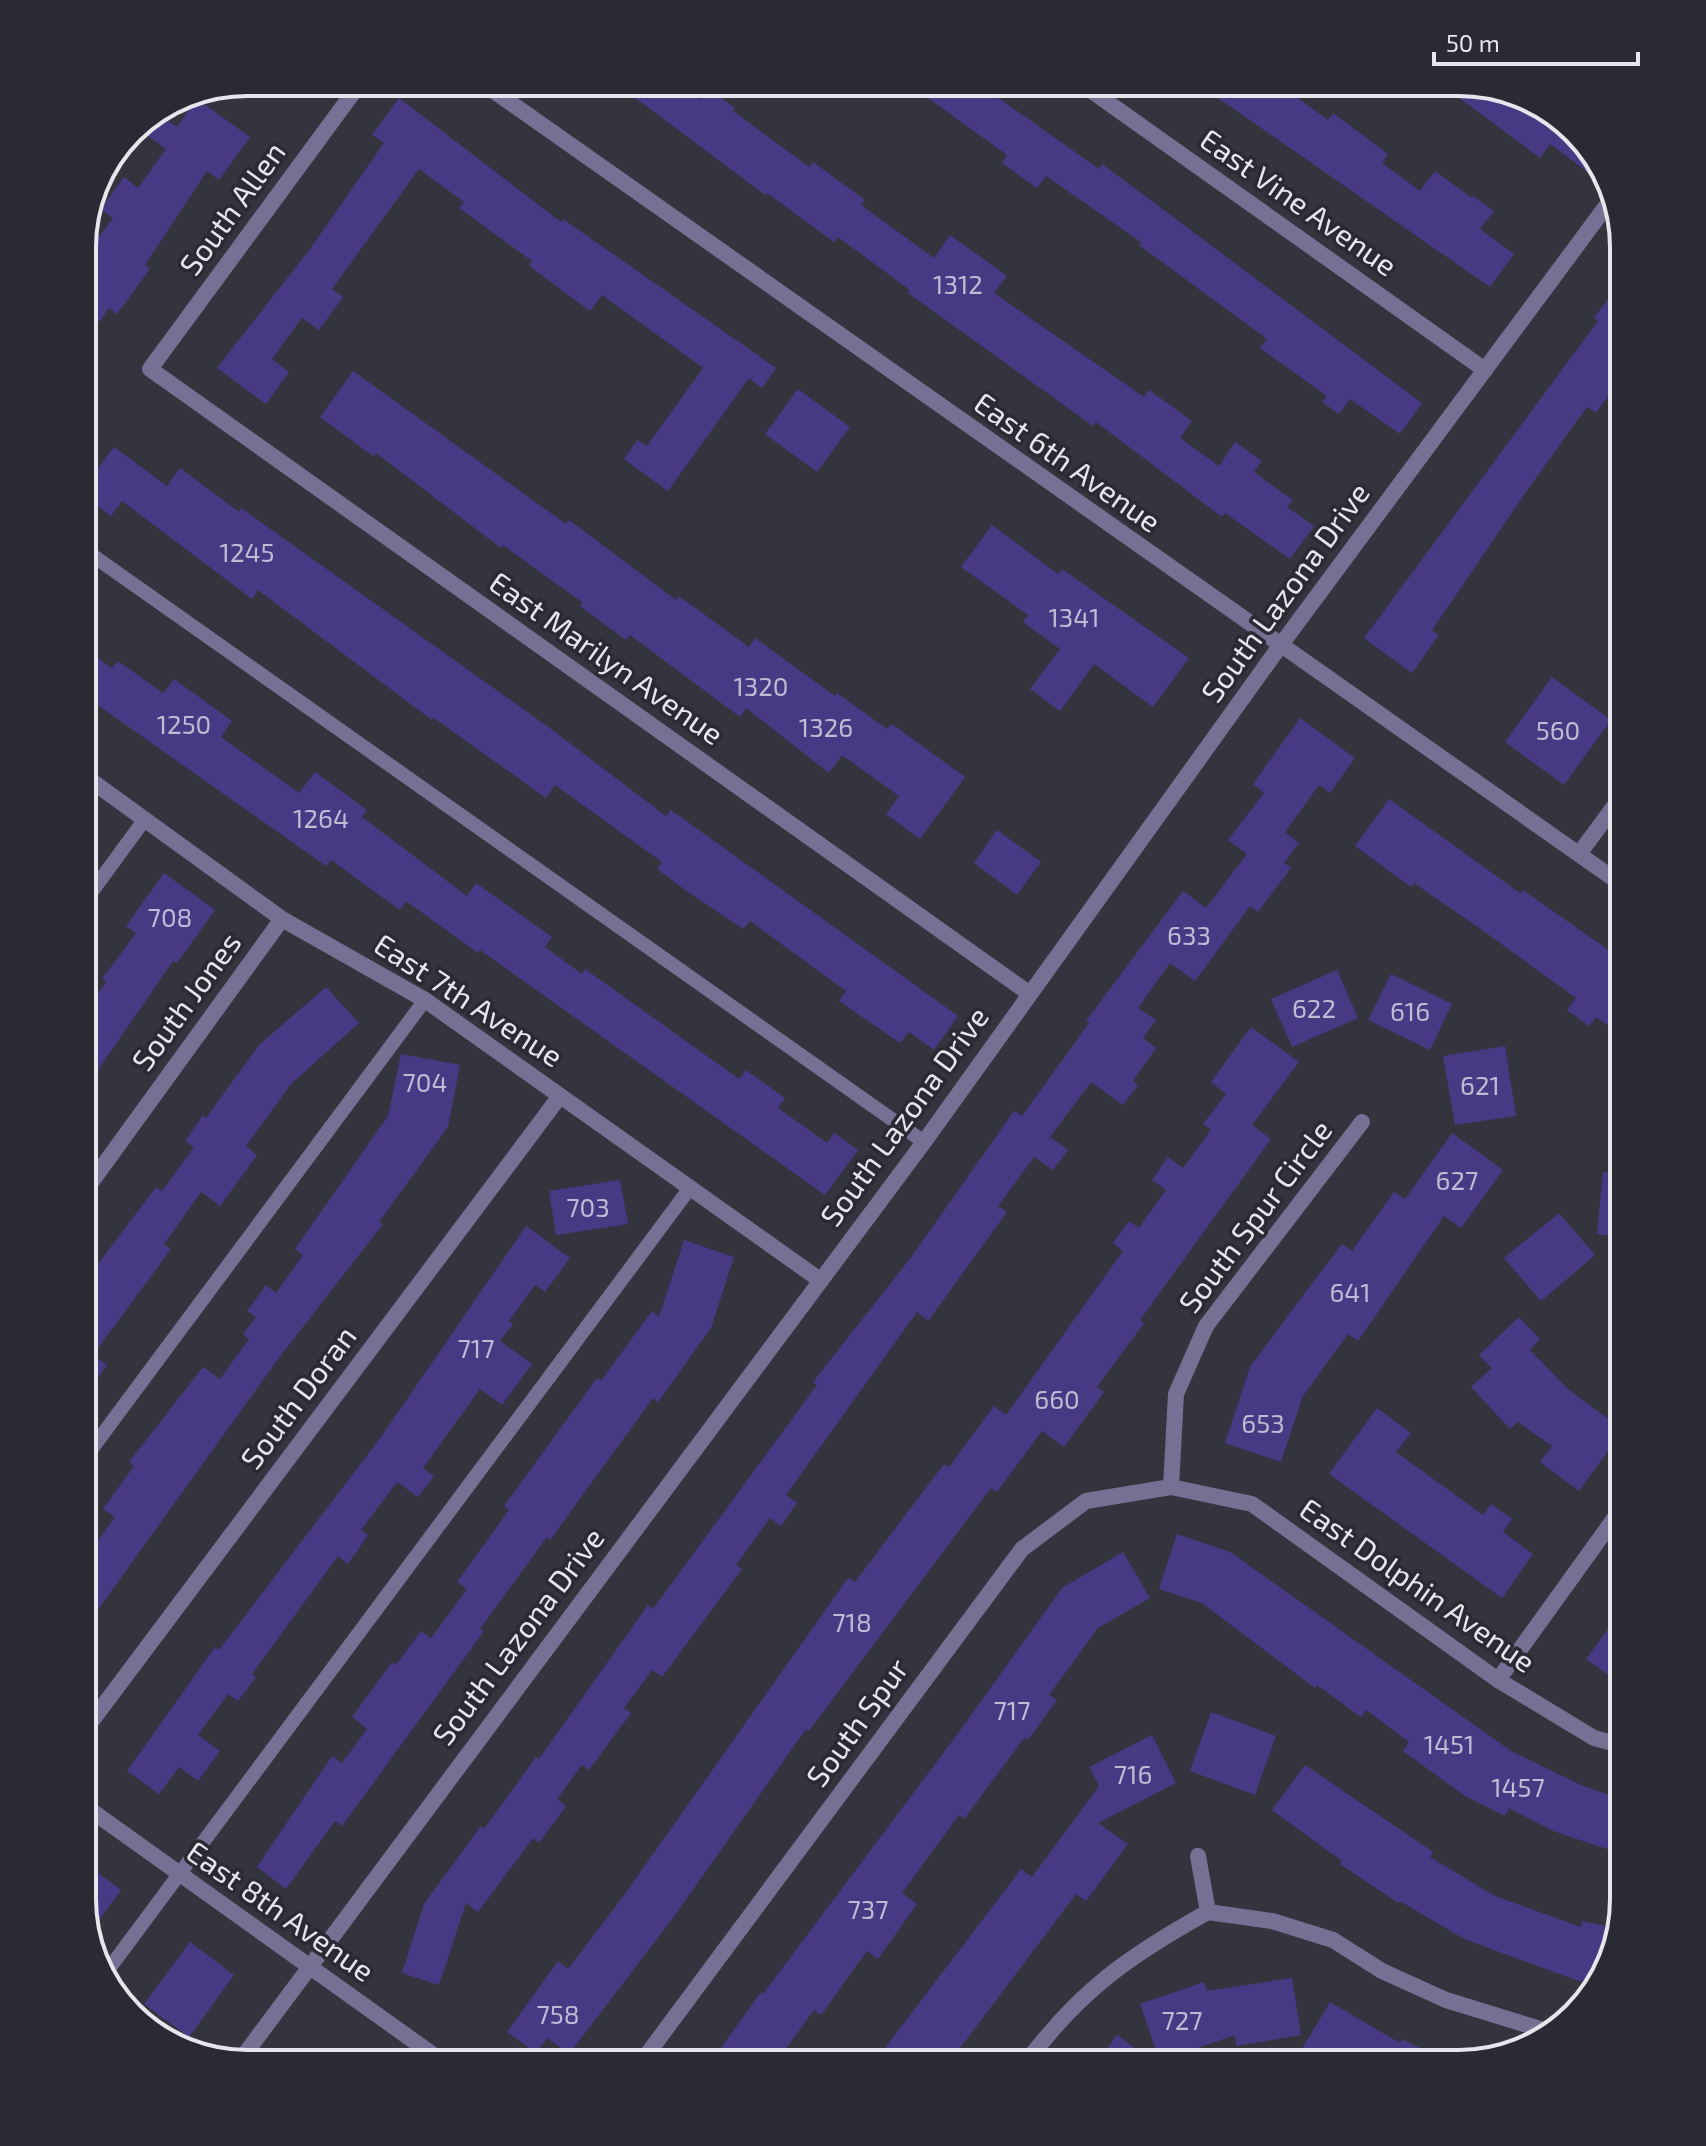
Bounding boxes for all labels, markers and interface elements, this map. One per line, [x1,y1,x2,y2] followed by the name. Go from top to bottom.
[1434,16,1638,66] scale bar
[1446,28,1500,57] text: 50 m
[1194,120,1404,283] street label: East Vine Avenue
[171,134,292,281] street label: South Allen
[933,268,983,299] house number: 1312
[968,384,1168,539] street label: East 6th Avenue
[1193,475,1376,709] street label: South Lazona Drive
[220,536,274,567] house number: 1245
[483,563,731,752] street label: East Marilyn Avenue
[1048,601,1100,632] house number: 1341
[733,670,789,701] house number: 1320
[157,708,211,739] house number: 1250
[799,711,853,742] house number: 1326
[1536,714,1580,745] house number: 560
[293,802,349,833] house number: 1264
[148,901,192,932] house number: 708
[1167,919,1211,950] house number: 633
[123,925,248,1077] street label: South Jones
[368,925,570,1074] street label: East 7th Avenue
[1292,992,1336,1023] house number: 622
[1390,995,1430,1026] house number: 616
[812,999,995,1233] street label: South Lazona Drive
[403,1066,447,1097] house number: 704
[1460,1069,1500,1100] house number: 621
[1170,1112,1339,1319] street label: South Spur Circle
[1436,1164,1478,1195] house number: 627
[566,1191,610,1222] house number: 703
[1329,1276,1371,1307] house number: 641
[232,1318,363,1475] street label: South Doran
[458,1332,494,1363] house number: 717
[1034,1383,1080,1414] house number: 660
[1241,1407,1285,1438] house number: 653
[1294,1490,1543,1679] street label: East Dolphin Avenue
[424,1520,611,1751] street label: South Lazona Drive
[832,1606,872,1637] house number: 718
[798,1651,915,1793] street label: South Spur
[994,1694,1030,1725] house number: 717
[1424,1728,1474,1759] house number: 1451
[1114,1758,1152,1789] house number: 716
[1491,1771,1545,1802] house number: 1457
[181,1832,382,1988] street label: East 8th Avenue
[847,1893,889,1924] house number: 737
[536,1998,580,2029] house number: 758
[1161,2004,1203,2035] house number: 727

